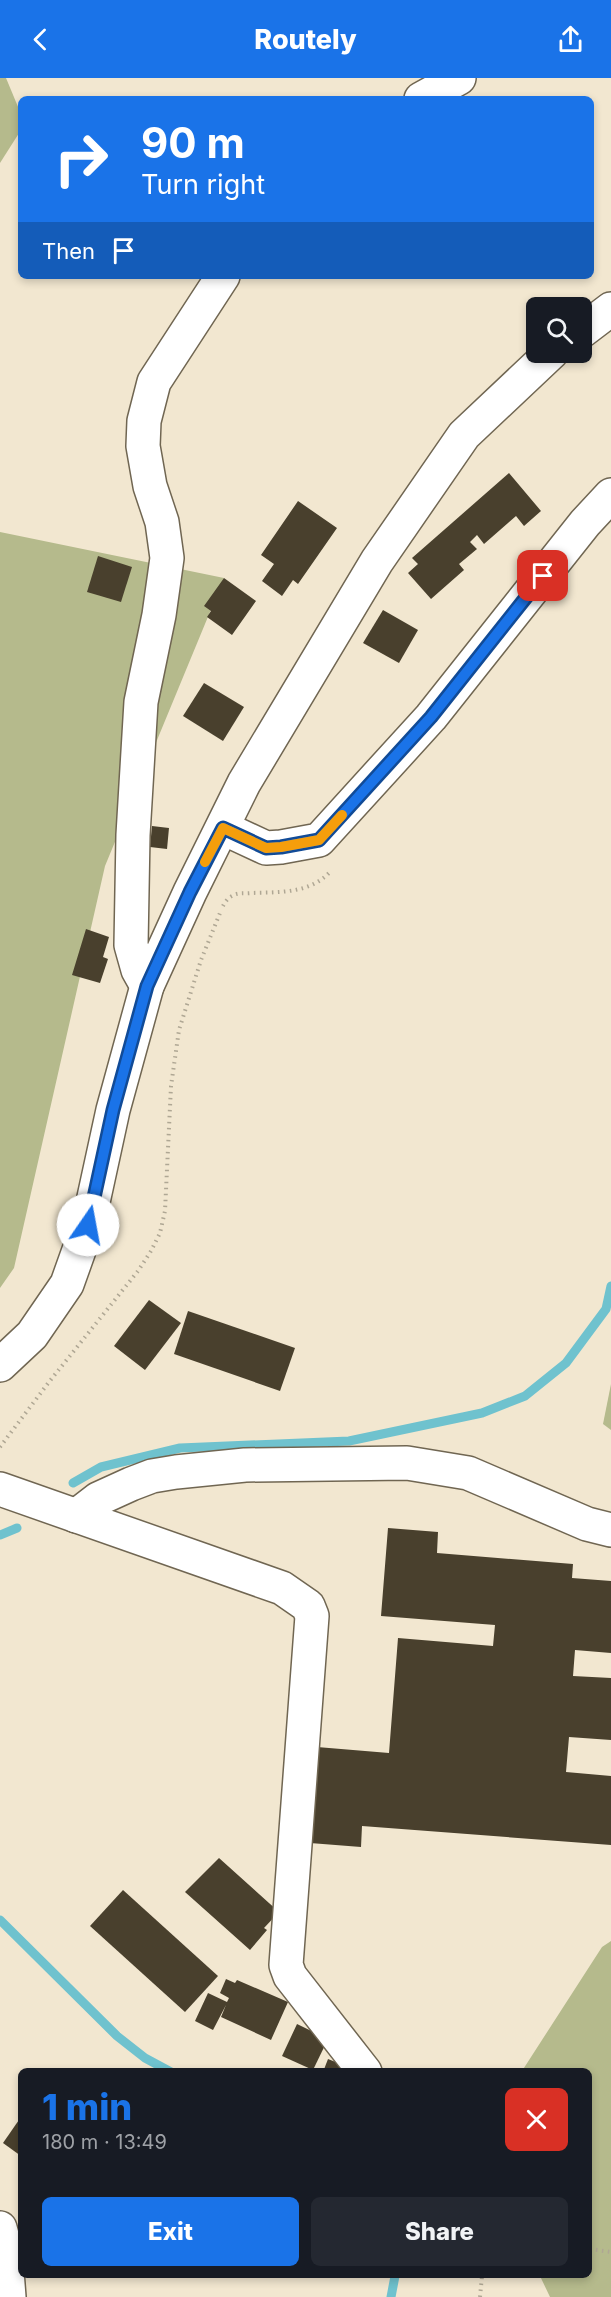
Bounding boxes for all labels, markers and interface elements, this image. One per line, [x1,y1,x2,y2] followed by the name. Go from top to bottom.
[24,23,57,56] icon: back
[254,23,357,56] text: Routely
[554,23,587,56] icon: share
[141,117,245,168] text: 90 m
[42,120,120,198] icon: right
[141,168,265,201] text: Turn right
[107,234,140,267] icon: arrive
[42,238,95,264] text: Then
[526,297,592,363] map controls
[526,297,592,363] button: search
[517,550,568,601] pin
[526,559,559,592] icon: arrive
[56,1193,120,1257] position arrow
[42,2085,132,2129] text: 1 min
[505,2088,568,2151] button: close
[42,2130,167,2154] text: 180 m · 13:49
[42,2197,299,2266] button: Exit
[311,2197,568,2266] button: Share

